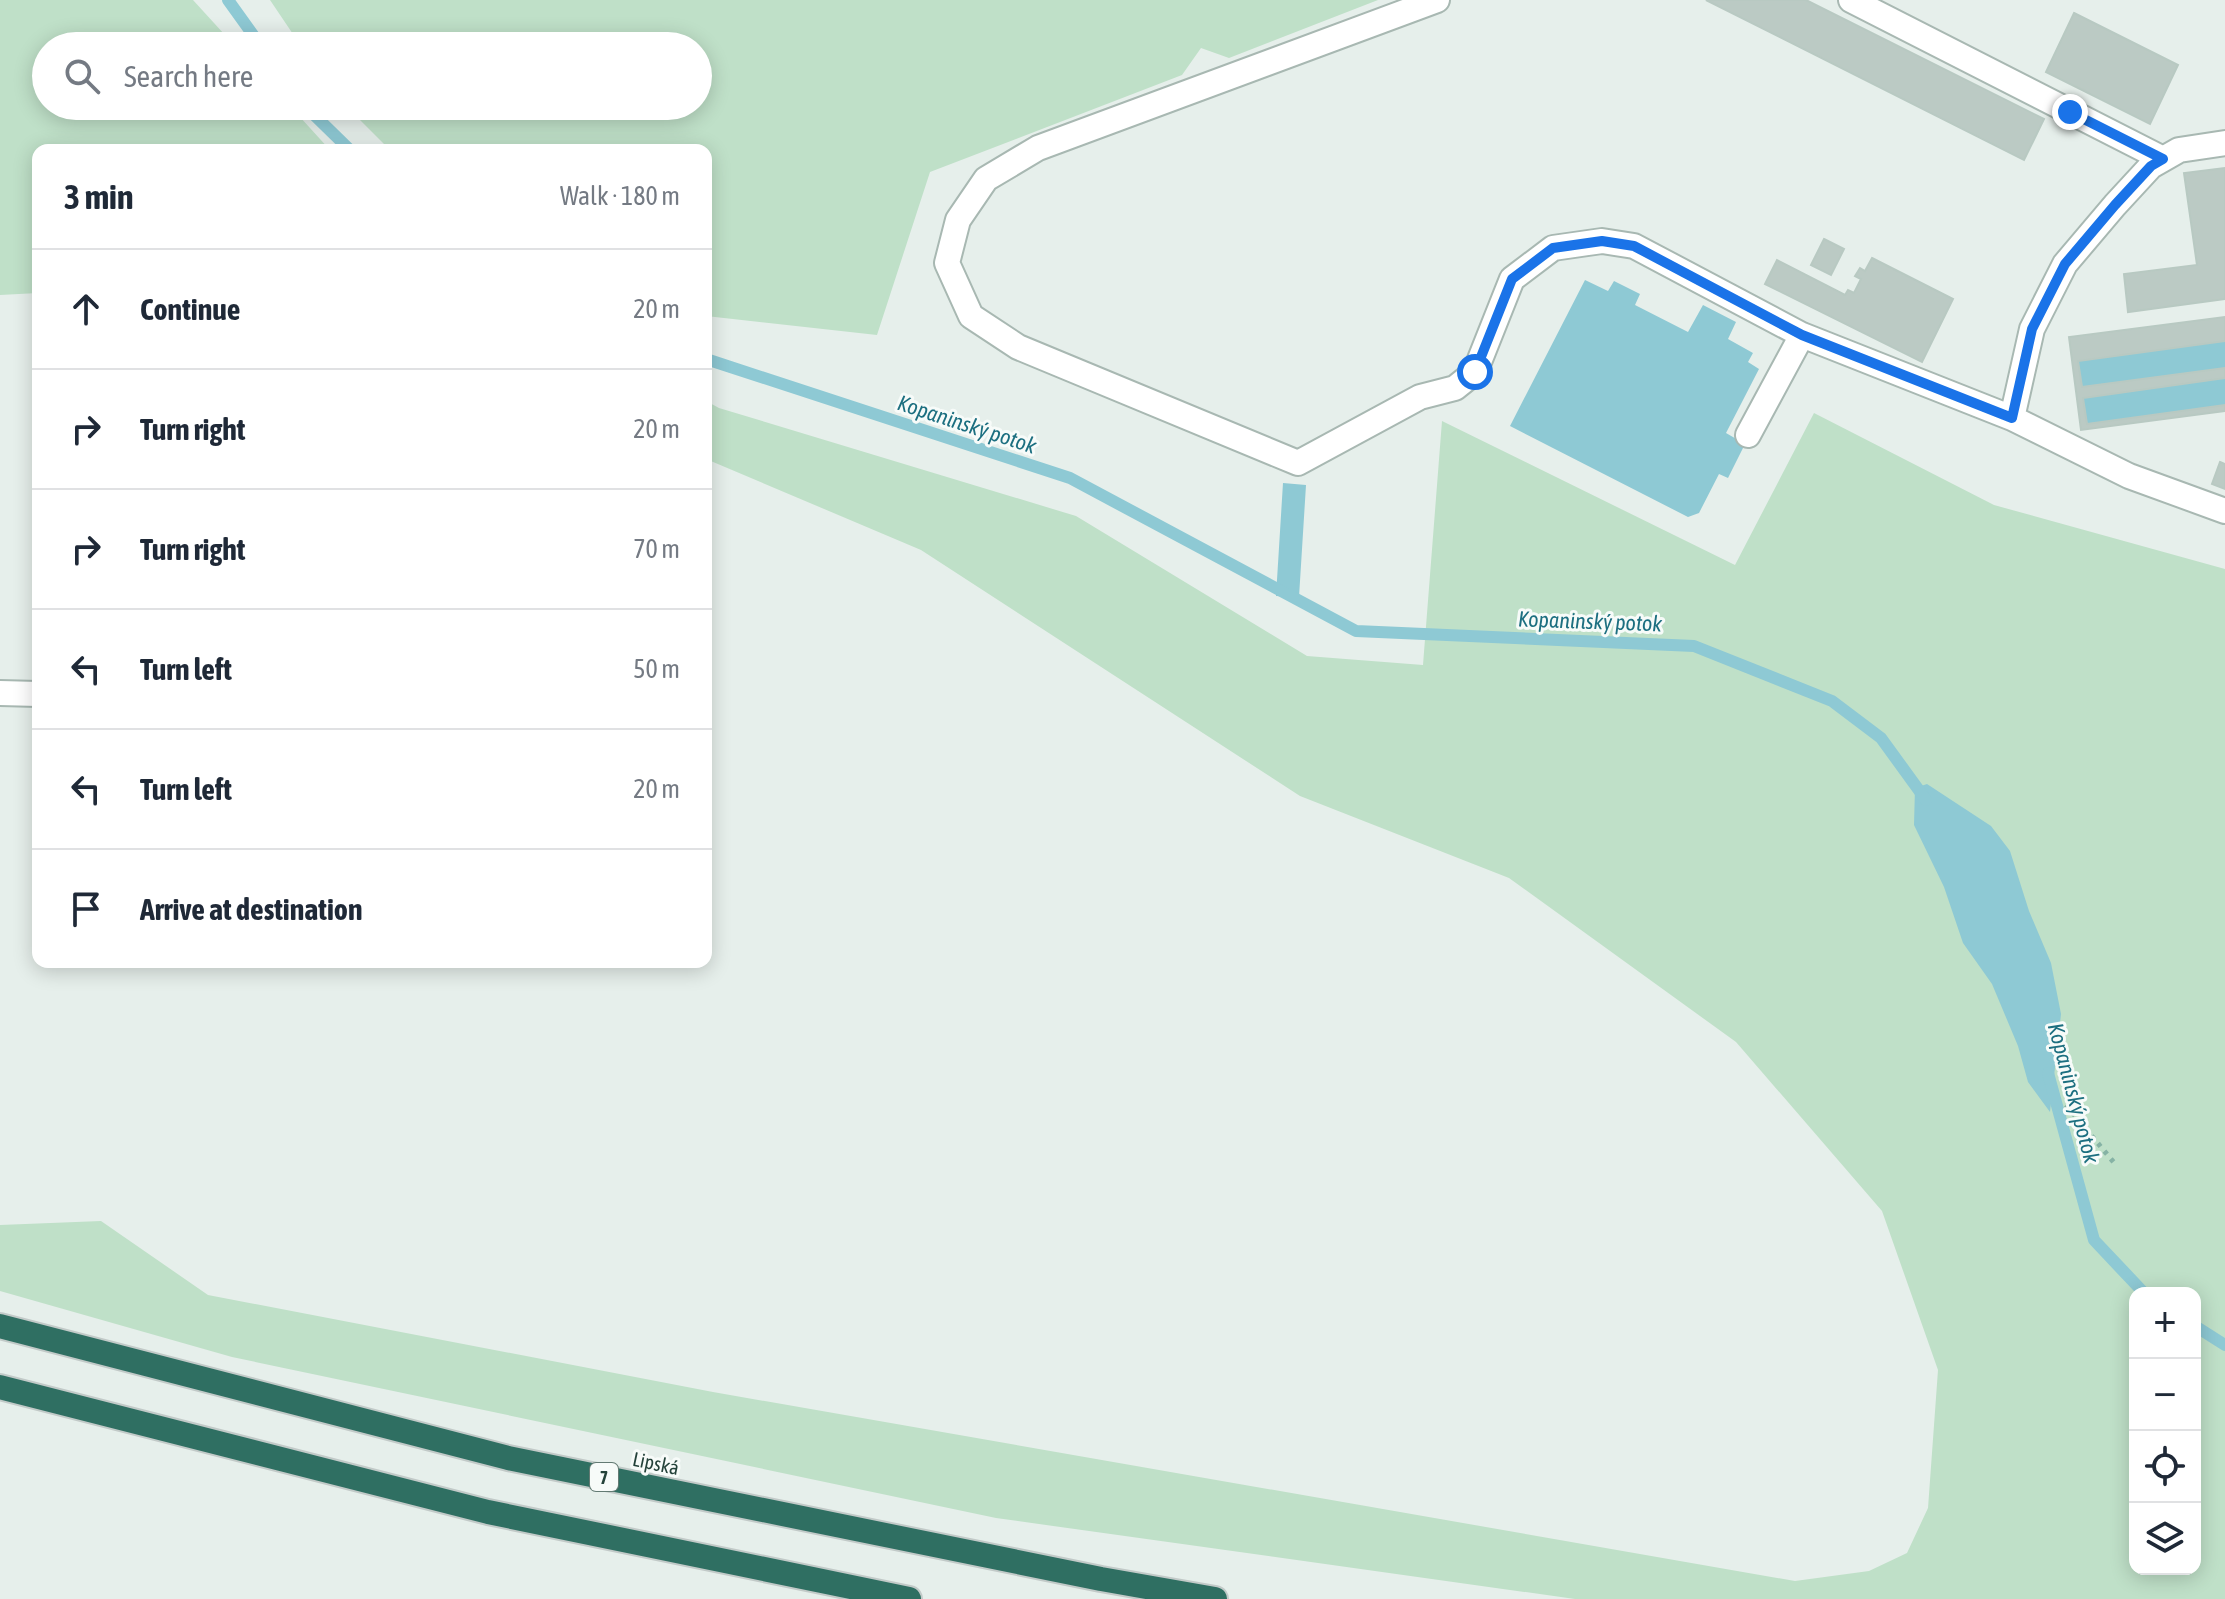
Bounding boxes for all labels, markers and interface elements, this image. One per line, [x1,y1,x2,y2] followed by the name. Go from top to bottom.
[32,32,712,120] search box
[60,54,104,98] icon: search
[124,59,253,93] text: Search here
[2052,94,2088,130] route end
[64,177,133,216] text: 3 min
[560,181,680,211] text: Walk · 180 m
[64,287,108,331] icon: ahead
[140,292,240,326] text: Continue
[633,294,680,324] text: 20 m
[1457,354,1493,390] route start
[894,389,1040,459] water label: Kopaninský potok
[64,407,108,451] icon: right
[140,412,246,446] text: Turn right
[633,414,680,444] text: 20 m
[64,527,108,571] icon: right
[140,532,246,566] text: Turn right
[633,534,680,564] text: 70 m
[1518,605,1663,637] water label: Kopaninský potok
[64,647,108,691] icon: left
[140,652,232,686] text: Turn left
[633,654,680,684] text: 50 m
[64,767,108,811] icon: left
[140,772,232,806] text: Turn left
[633,774,680,804] text: 20 m
[64,887,108,931] icon: arrive
[140,892,362,926] text: Arrive at destination
[2043,1020,2105,1166] water label: Kopaninský potok
[2129,1287,2201,1575] map controls
[2129,1287,2201,1359] button: +
[2129,1359,2201,1431] button: −
[2129,1431,2201,1503] button: locate
[631,1447,681,1479] street label: Lipská
[590,1463,618,1491] road number: 7
[2129,1503,2201,1575] button: layers

